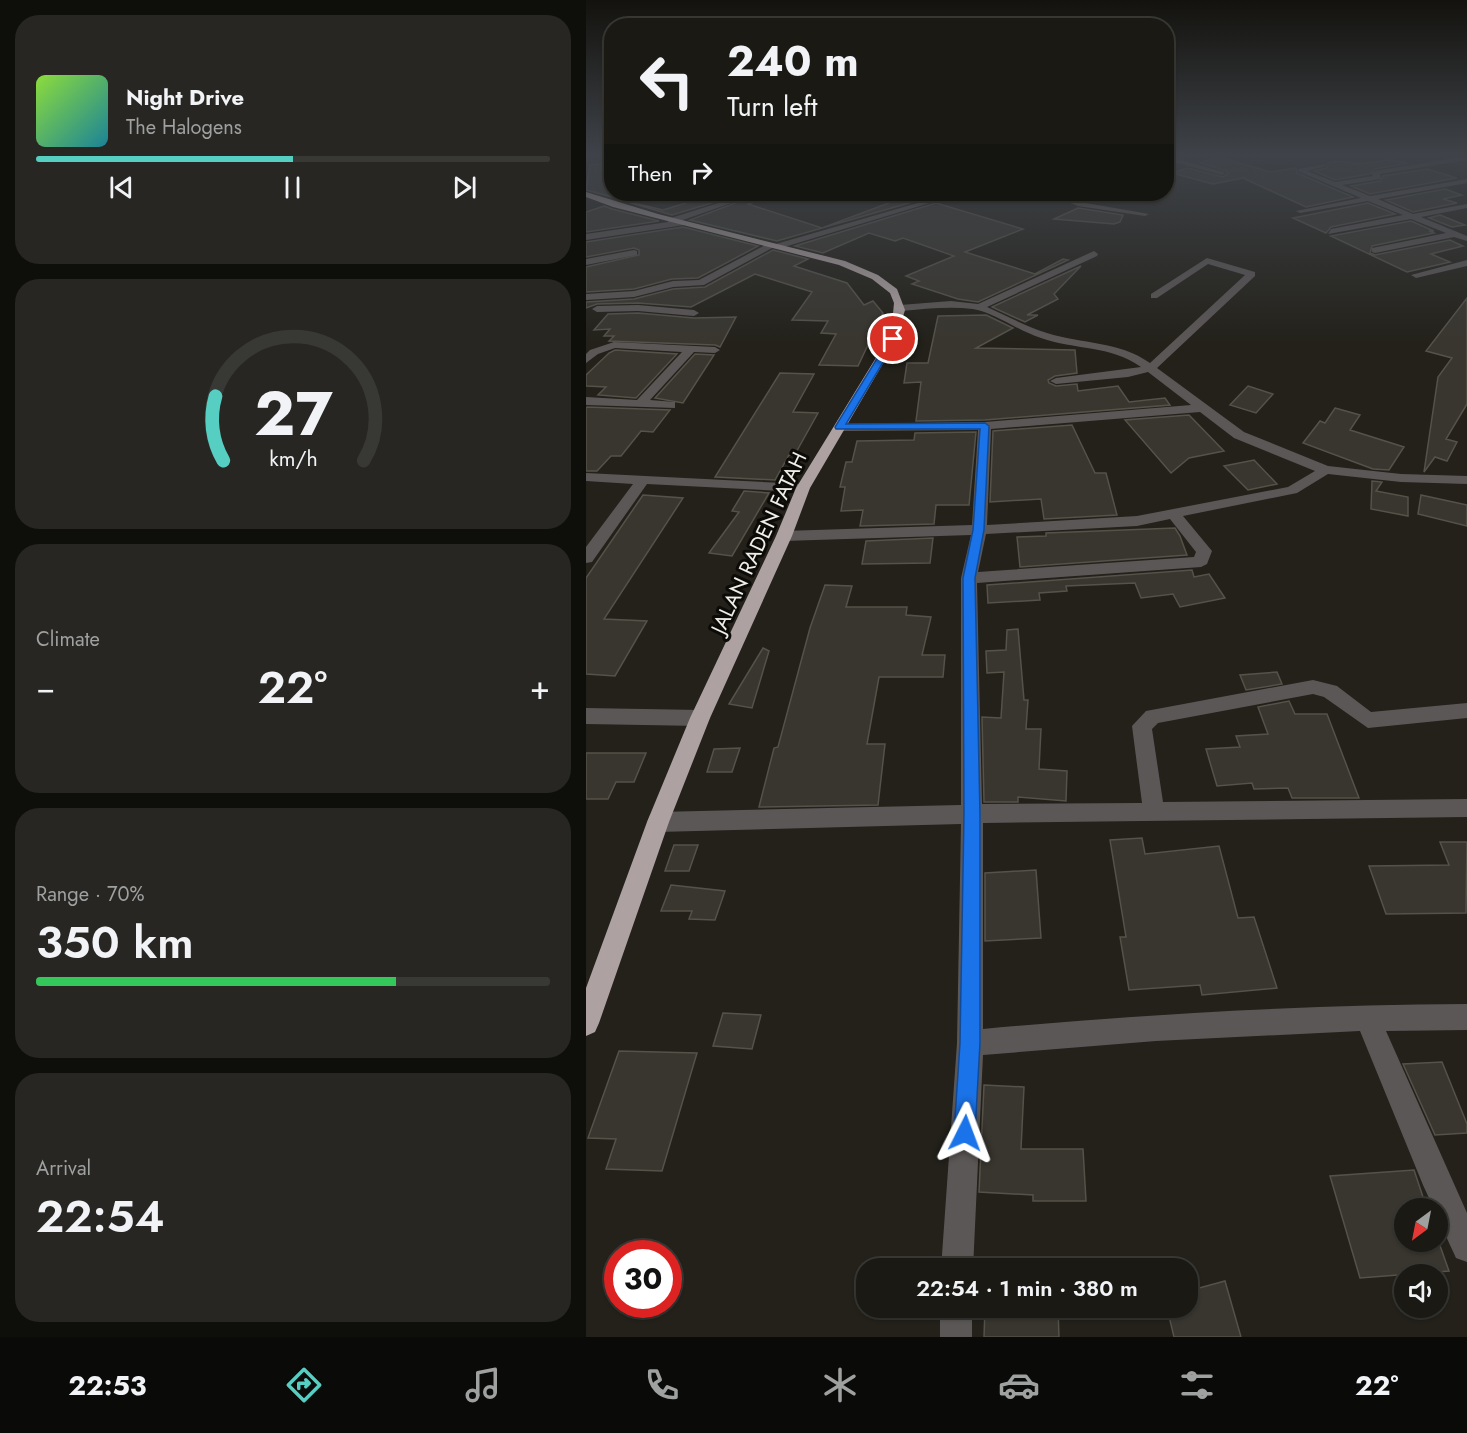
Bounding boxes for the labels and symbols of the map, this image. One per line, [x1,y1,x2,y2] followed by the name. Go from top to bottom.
[867,313,918,364] pin
[702,447,814,642] street label: JALAN RADEN FATAH
[933,1101,997,1165] position arrow
[1394,1198,1448,1252] north arrow
[604,1240,682,1318] speed limit sign: 30

